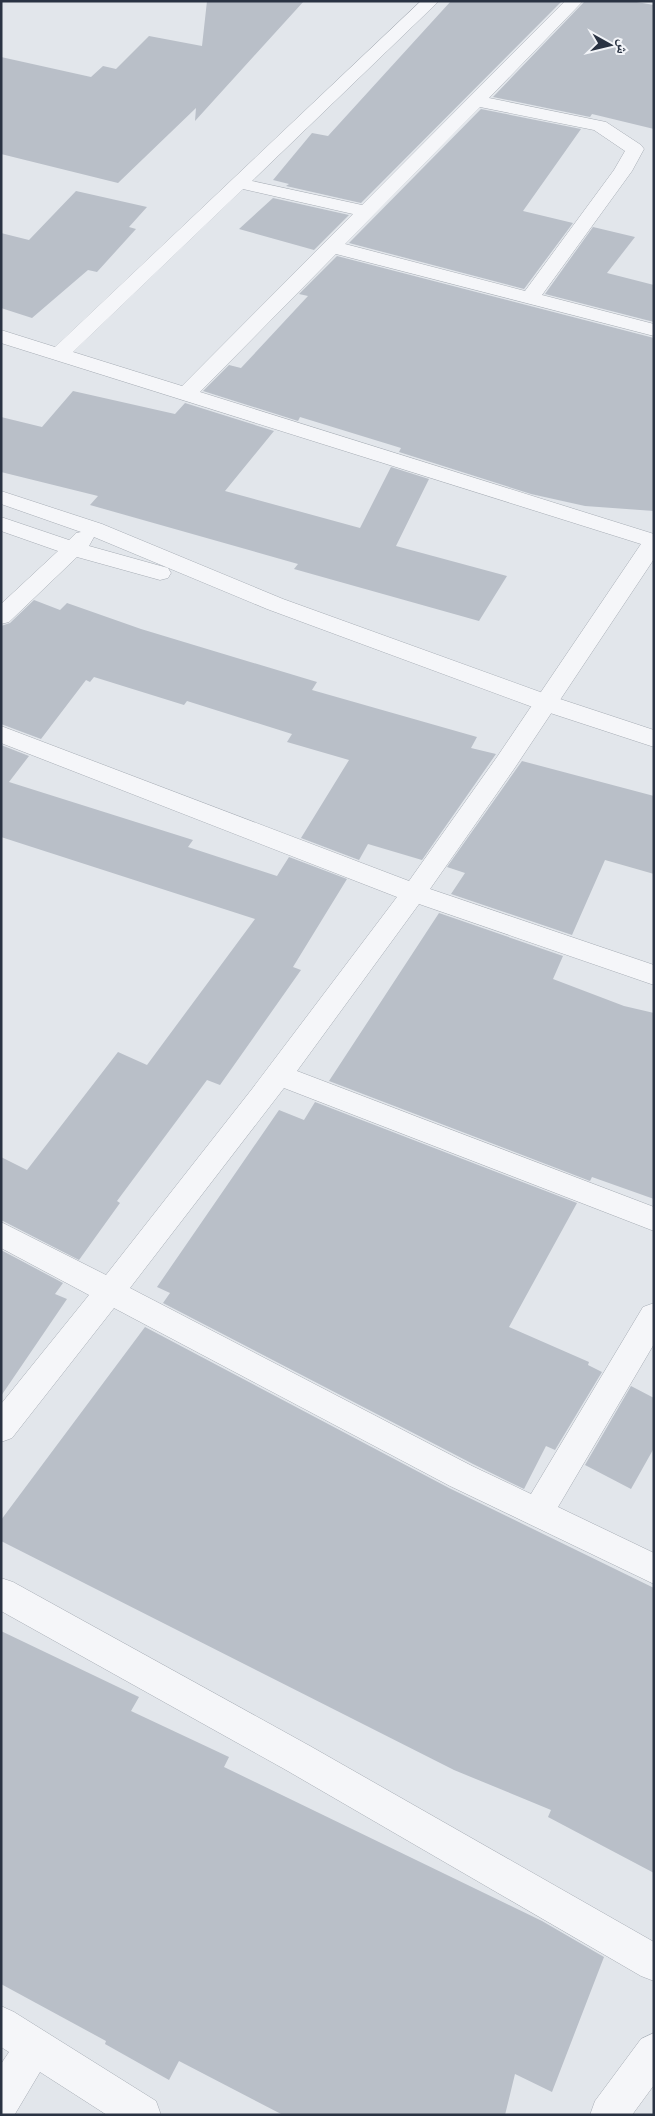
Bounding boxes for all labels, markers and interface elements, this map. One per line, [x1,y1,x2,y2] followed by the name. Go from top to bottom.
[585,20,635,70] north arrow
[613,38,634,56] text: ش

